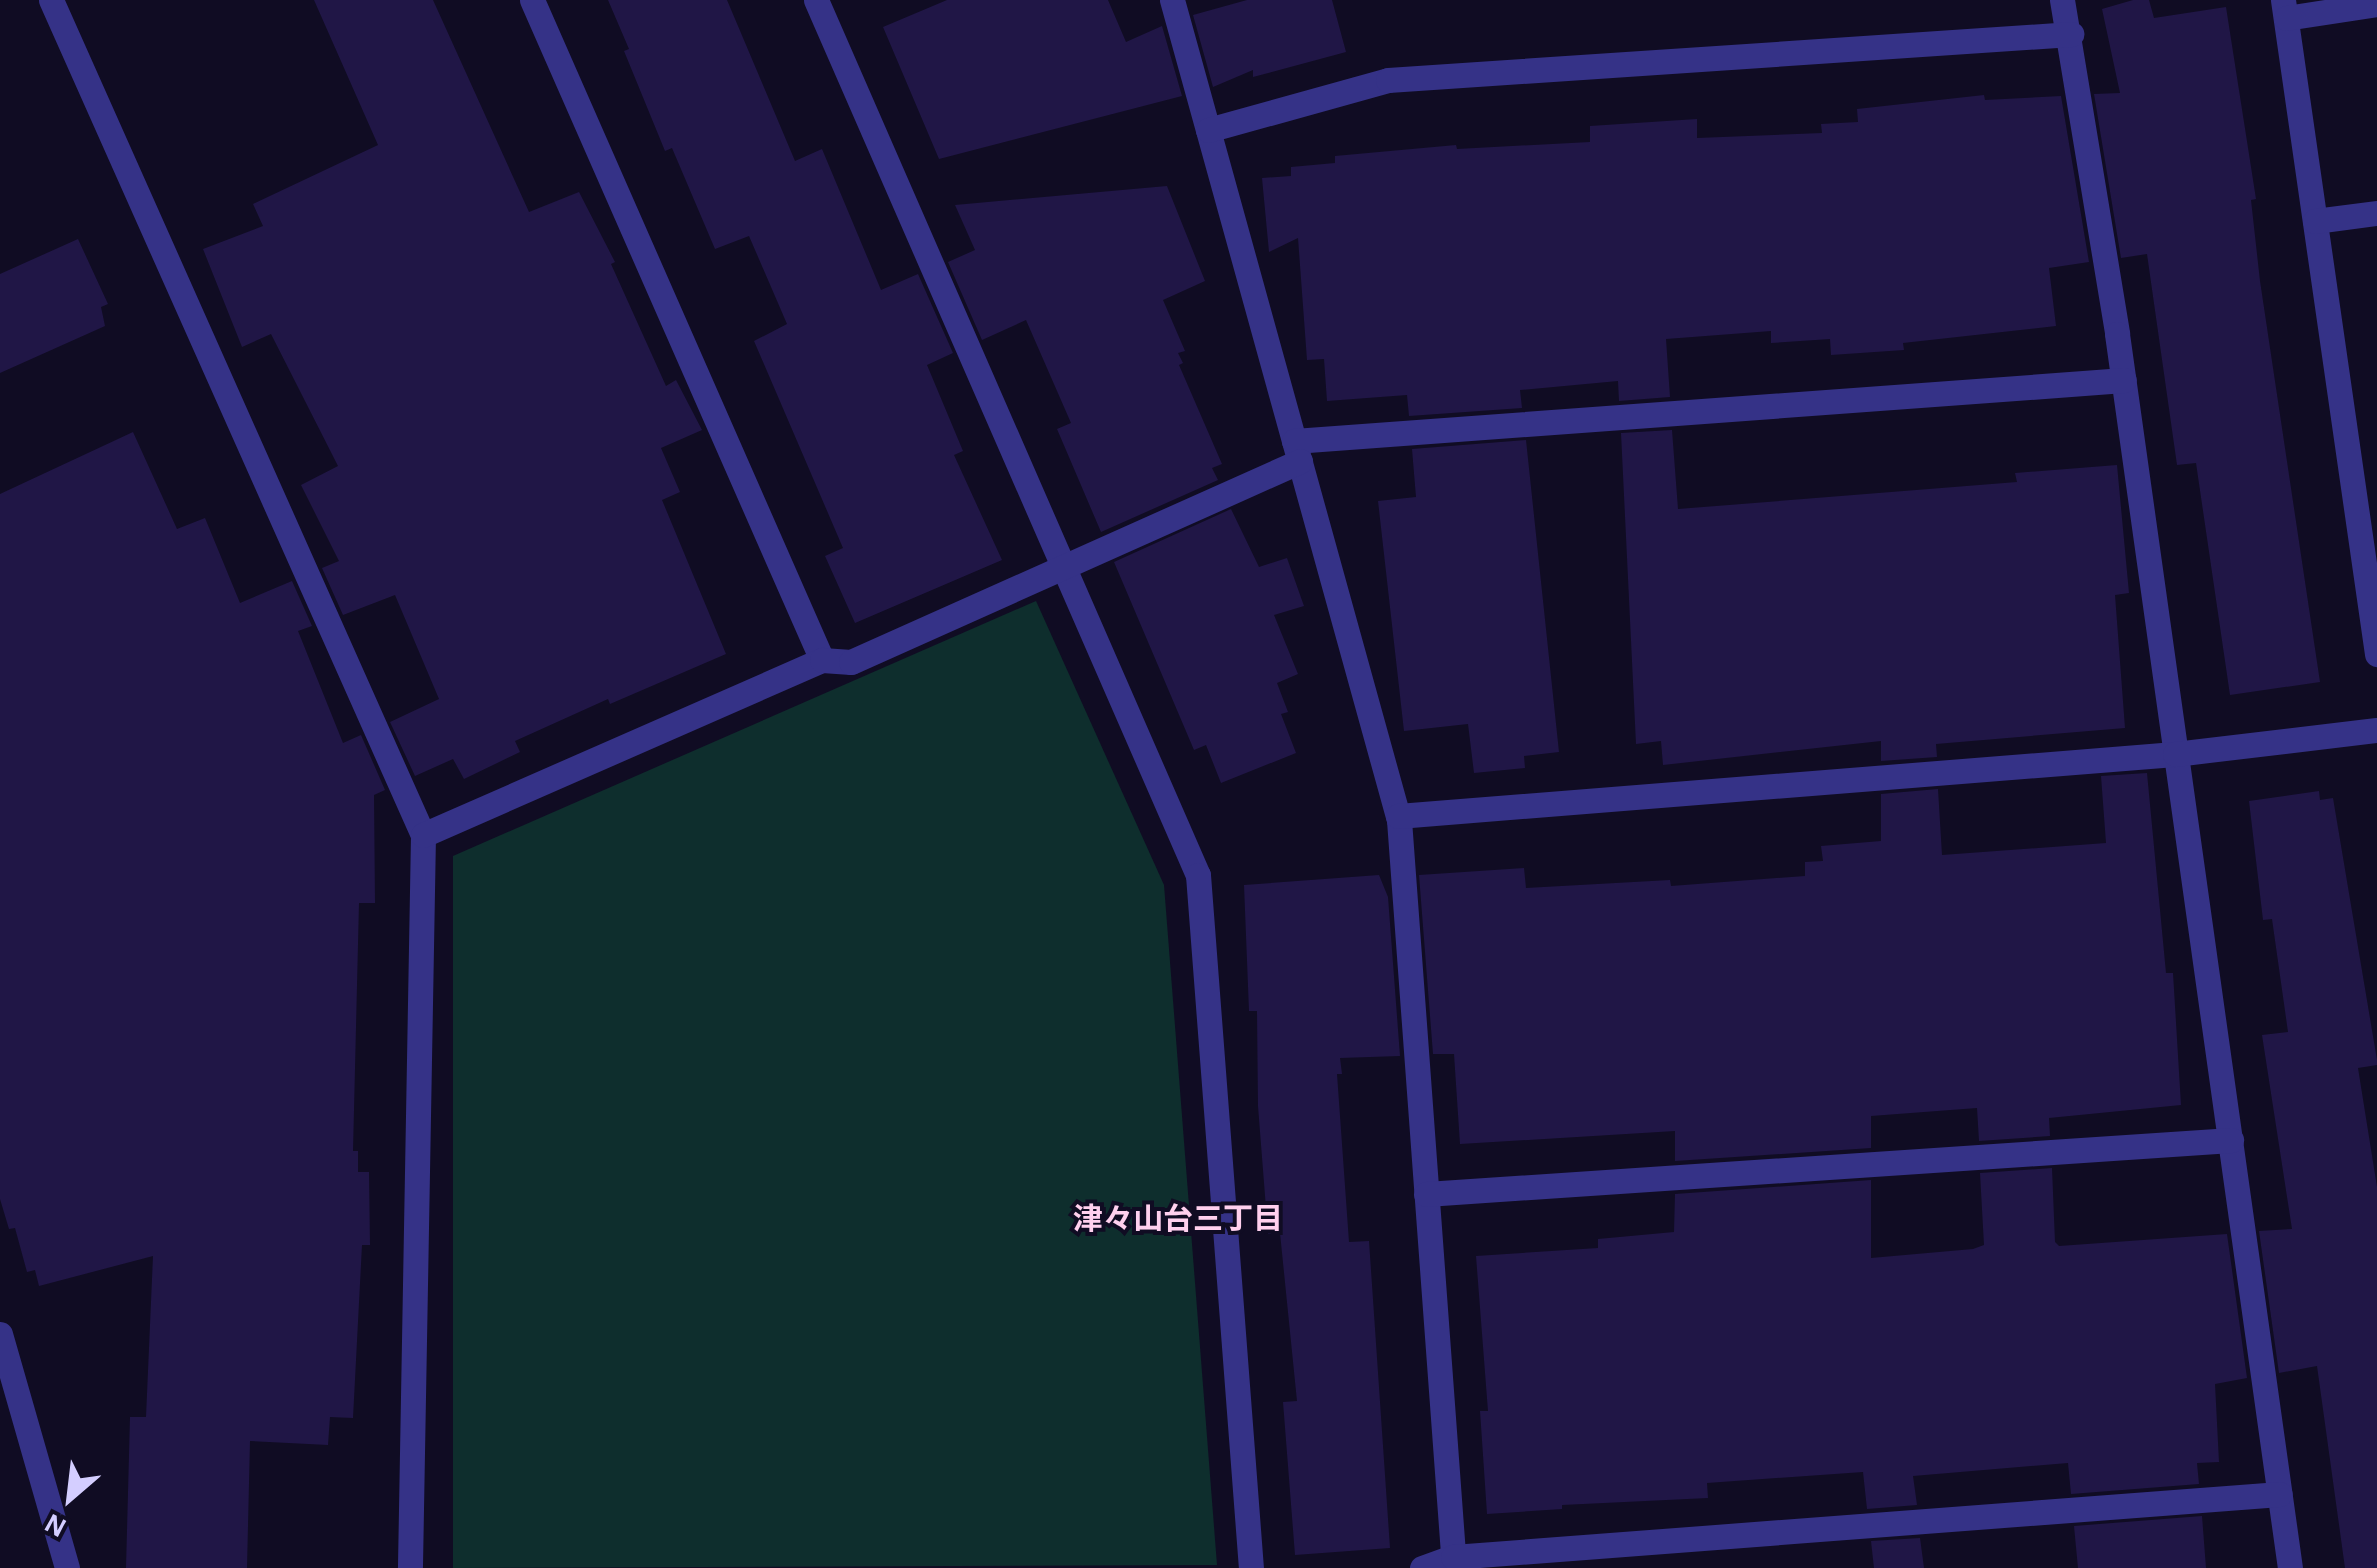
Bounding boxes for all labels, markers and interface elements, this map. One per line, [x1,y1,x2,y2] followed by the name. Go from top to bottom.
[1073,1202,1283,1238] district label: 津々山台三丁目
[20,1448,120,1548] north arrow
[41,1508,71,1541] text: N

